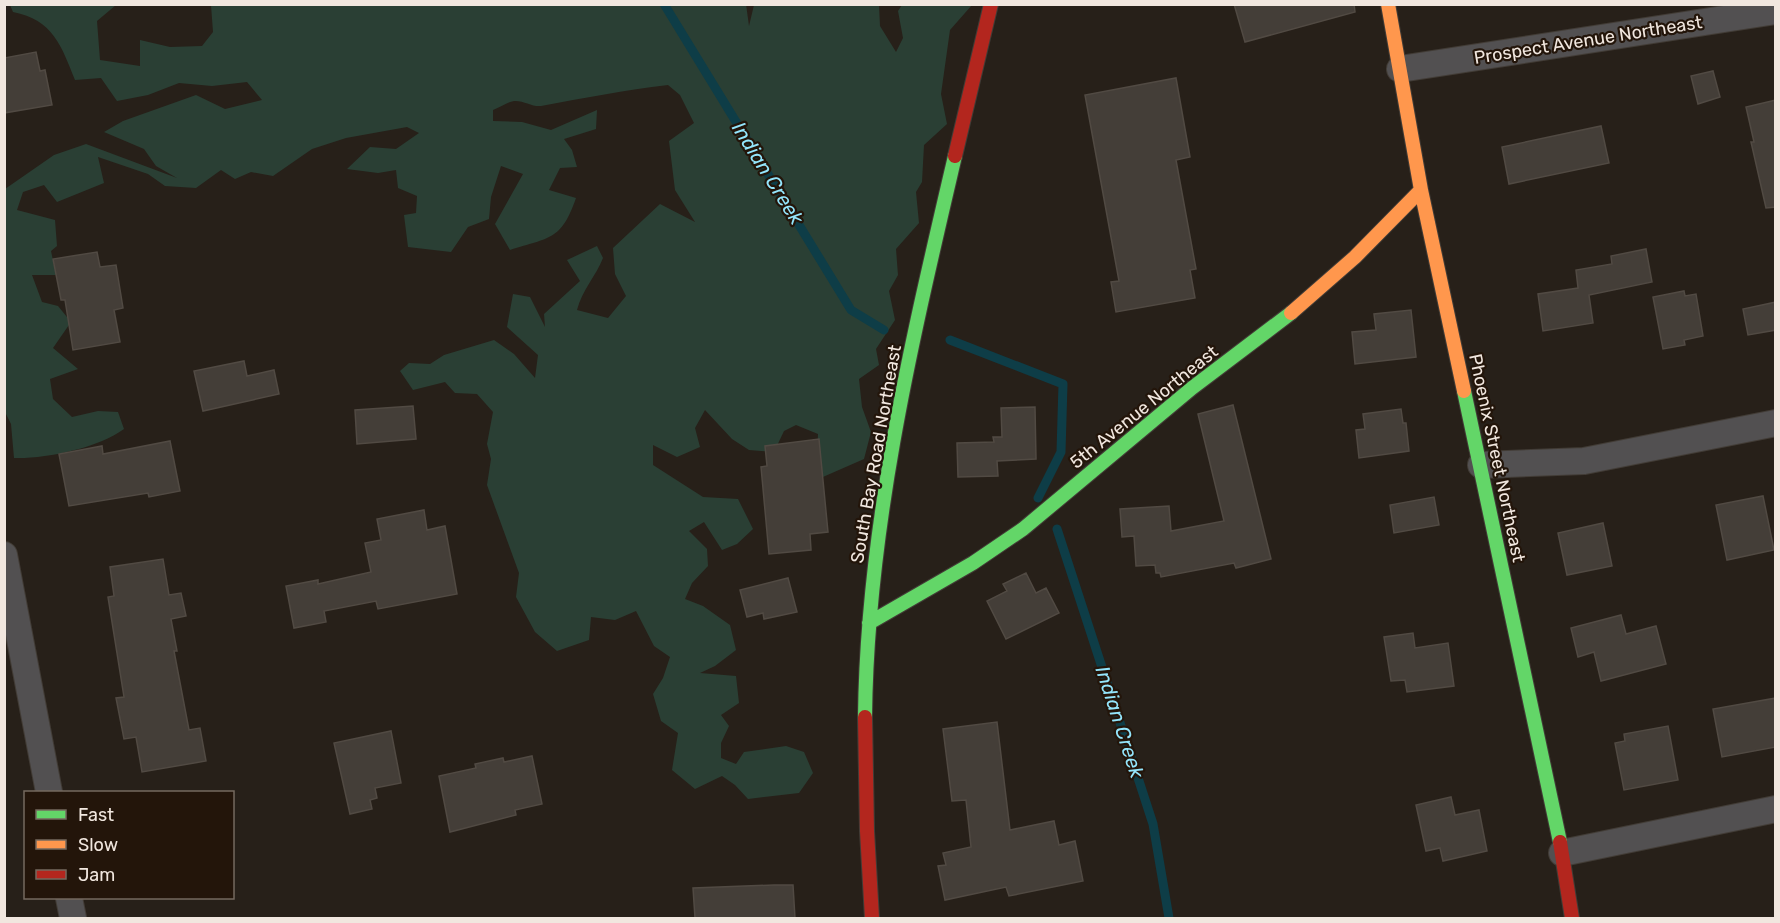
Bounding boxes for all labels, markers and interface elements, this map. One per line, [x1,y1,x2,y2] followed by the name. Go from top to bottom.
[1472,11,1704,69] street label: Prospect Avenue Northeast
[727,117,809,229] water label: Indian Creek
[1066,341,1222,473] street label: 5th Avenue Northeast
[846,343,906,565] street label: South Bay Road Northeast
[1464,352,1530,564] street label: Phoenix Street Northeast
[1091,663,1150,782] water label: Indian Creek
[24,791,234,899] legend
[78,804,114,826] text: Fast
[78,834,118,856] text: Slow
[78,864,115,886] text: Jam

